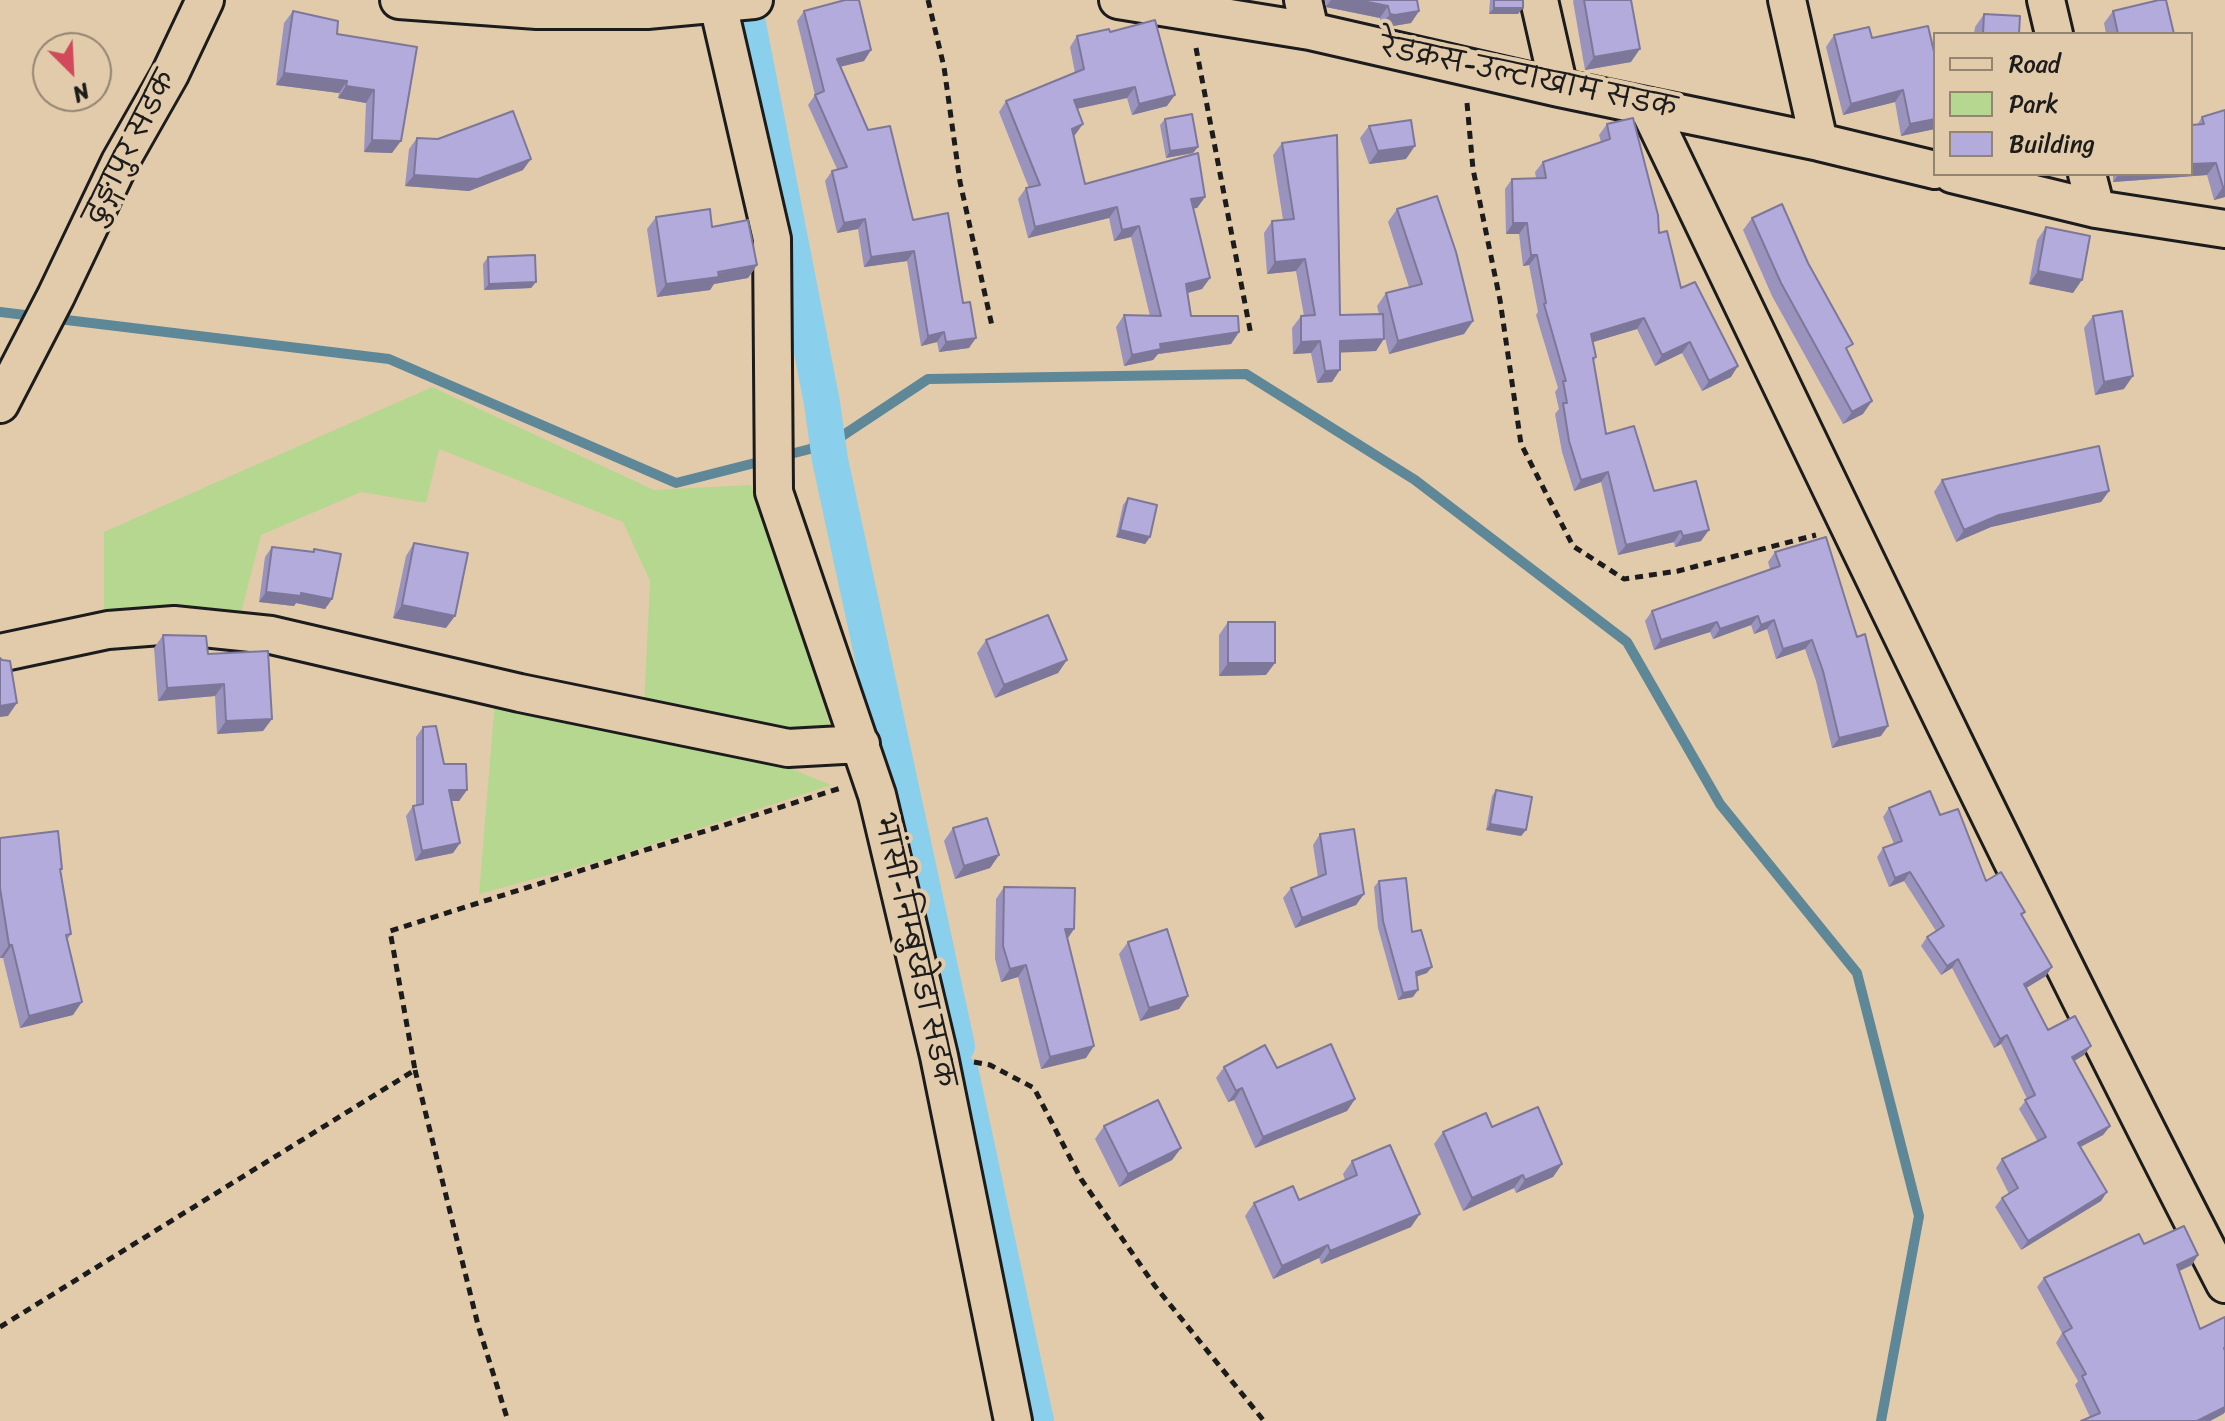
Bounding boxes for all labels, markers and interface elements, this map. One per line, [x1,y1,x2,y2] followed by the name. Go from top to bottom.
[1377,31,1679,127] street label: रेडक्रस-उल्टाखाम सडक
[32,32,112,112] north arrow
[1933,32,2193,176] legend
[2009,43,2060,85] text: Road
[78,66,184,230] street label: ढुङ्गापुर सडक
[66,72,96,113] text: N
[2009,83,2058,125] text: Park
[2009,123,2095,165] text: Building
[865,811,961,1091] street label: भांसी-निम्बुखेडा सडक

